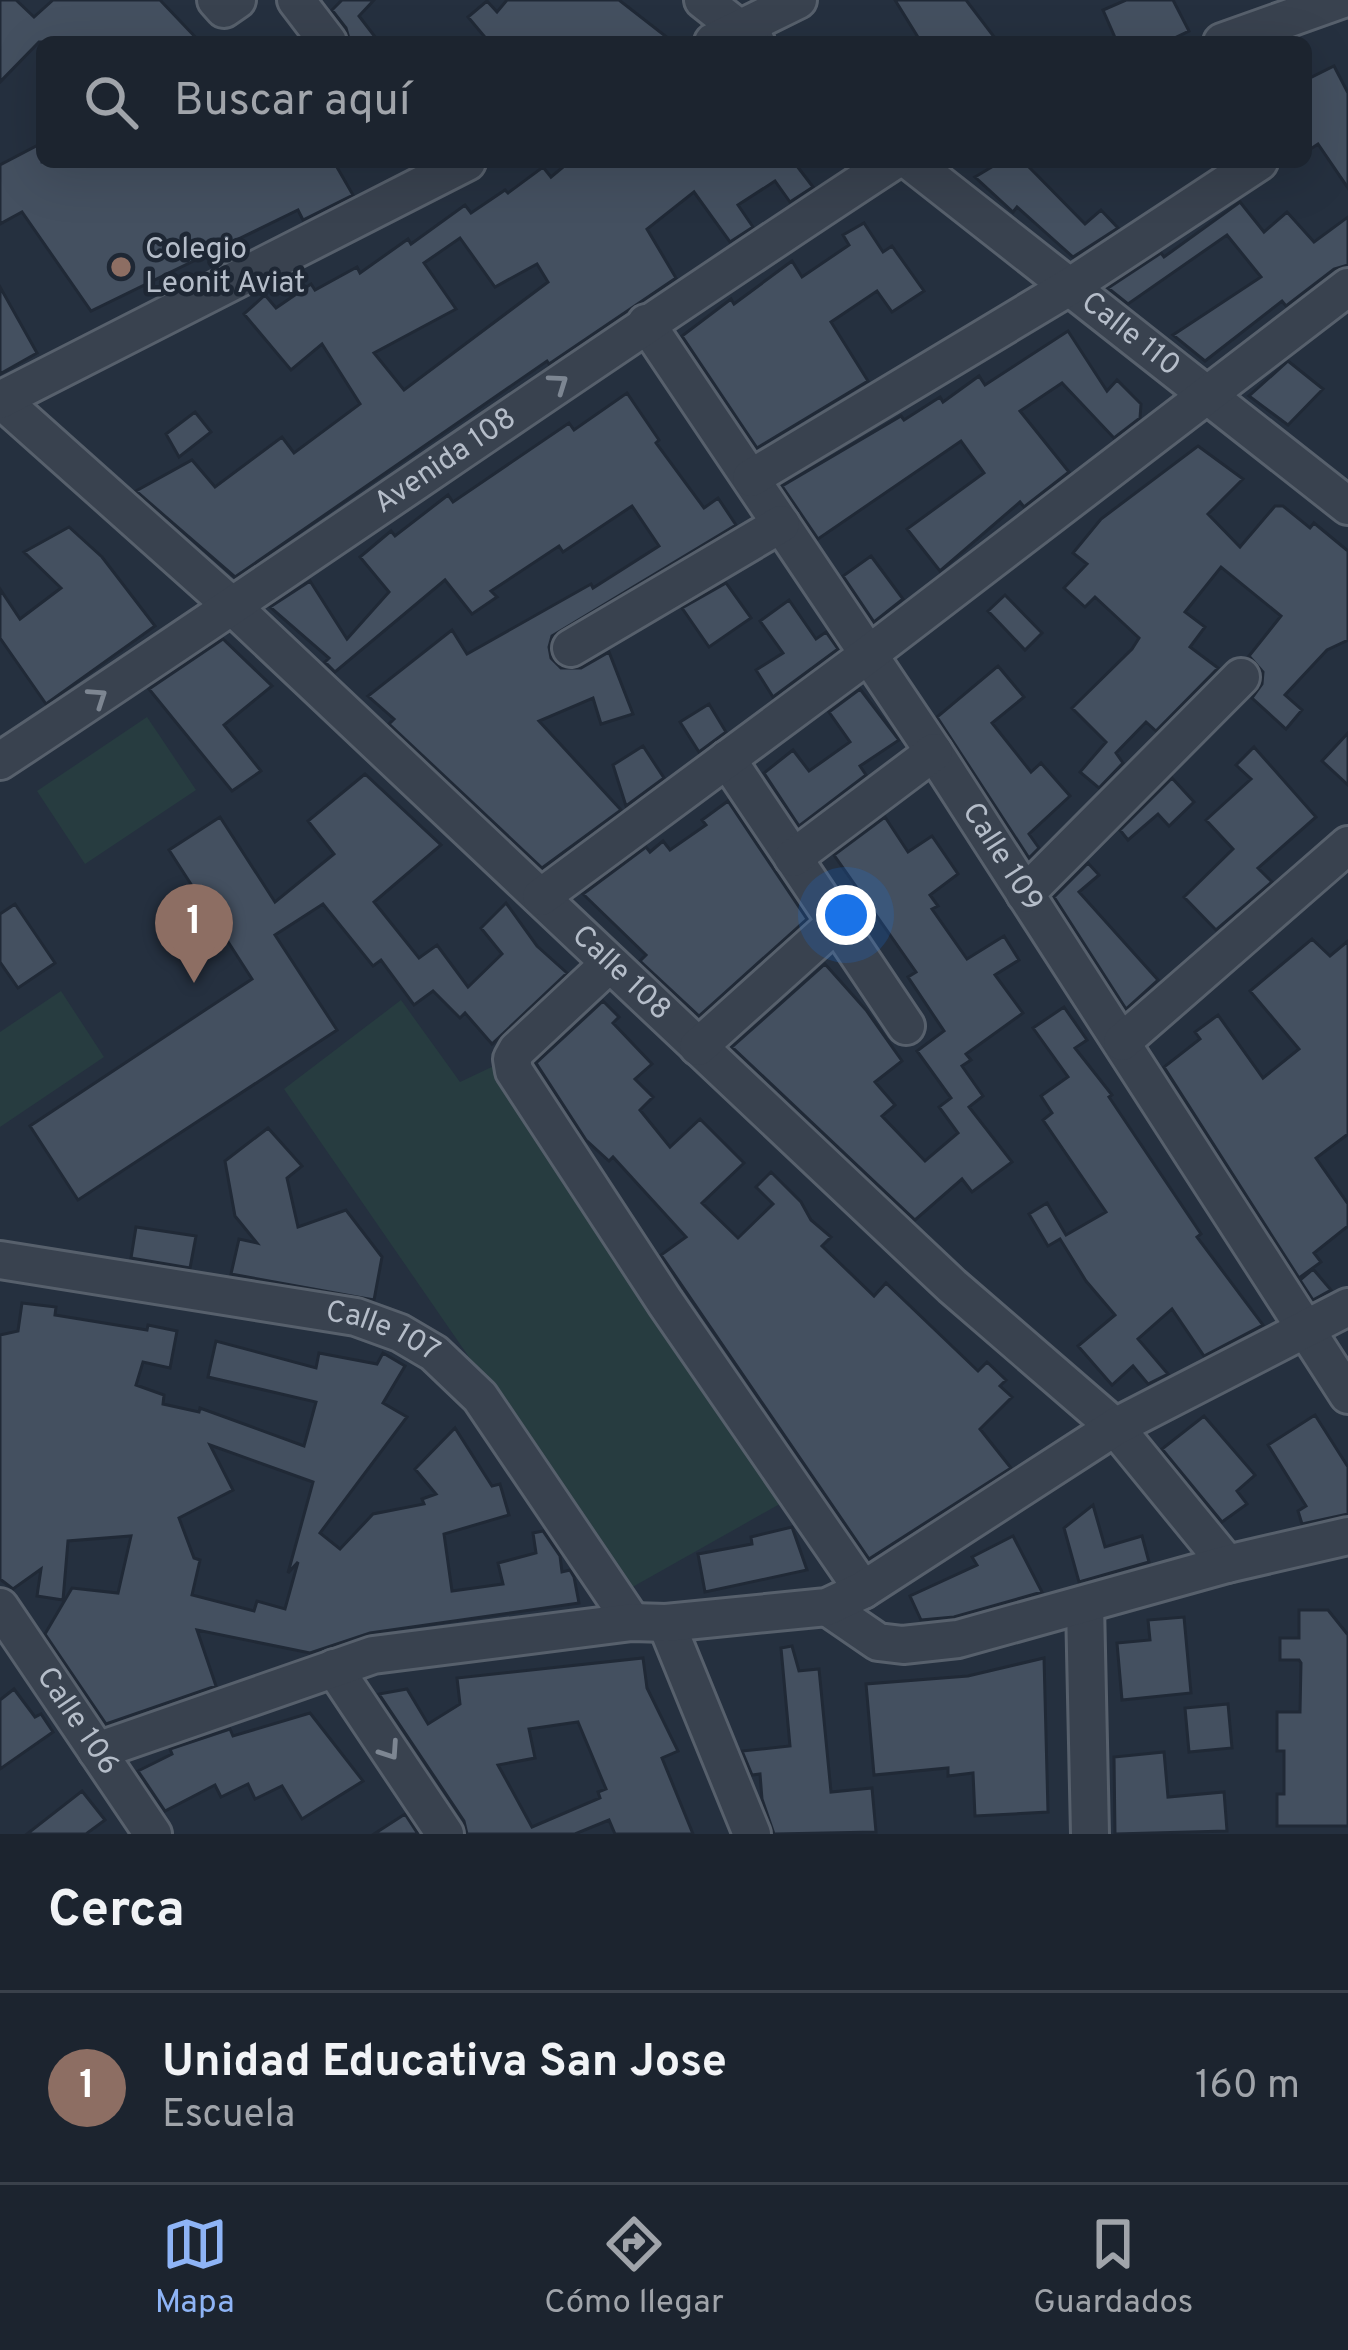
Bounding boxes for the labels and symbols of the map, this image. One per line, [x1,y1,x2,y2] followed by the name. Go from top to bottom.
[145,232,305,303] place label: Colegio Leonit Aviat
[108,254,134,280] marker: Colegio Leonit Aviat
[1073,284,1187,385] street label: Calle 110
[545,375,567,397] one-way arrow
[367,400,524,522] street label: Avenida 108
[84,689,106,711] one-way arrow
[953,796,1051,919] street label: Calle 109
[155,884,233,983] pin: 1
[816,885,876,945] your location
[564,918,678,1029] street label: Calle 108
[323,1294,446,1370] street label: Calle 107
[28,1660,127,1783] street label: Calle 106
[375,1738,397,1760] one-way arrow

